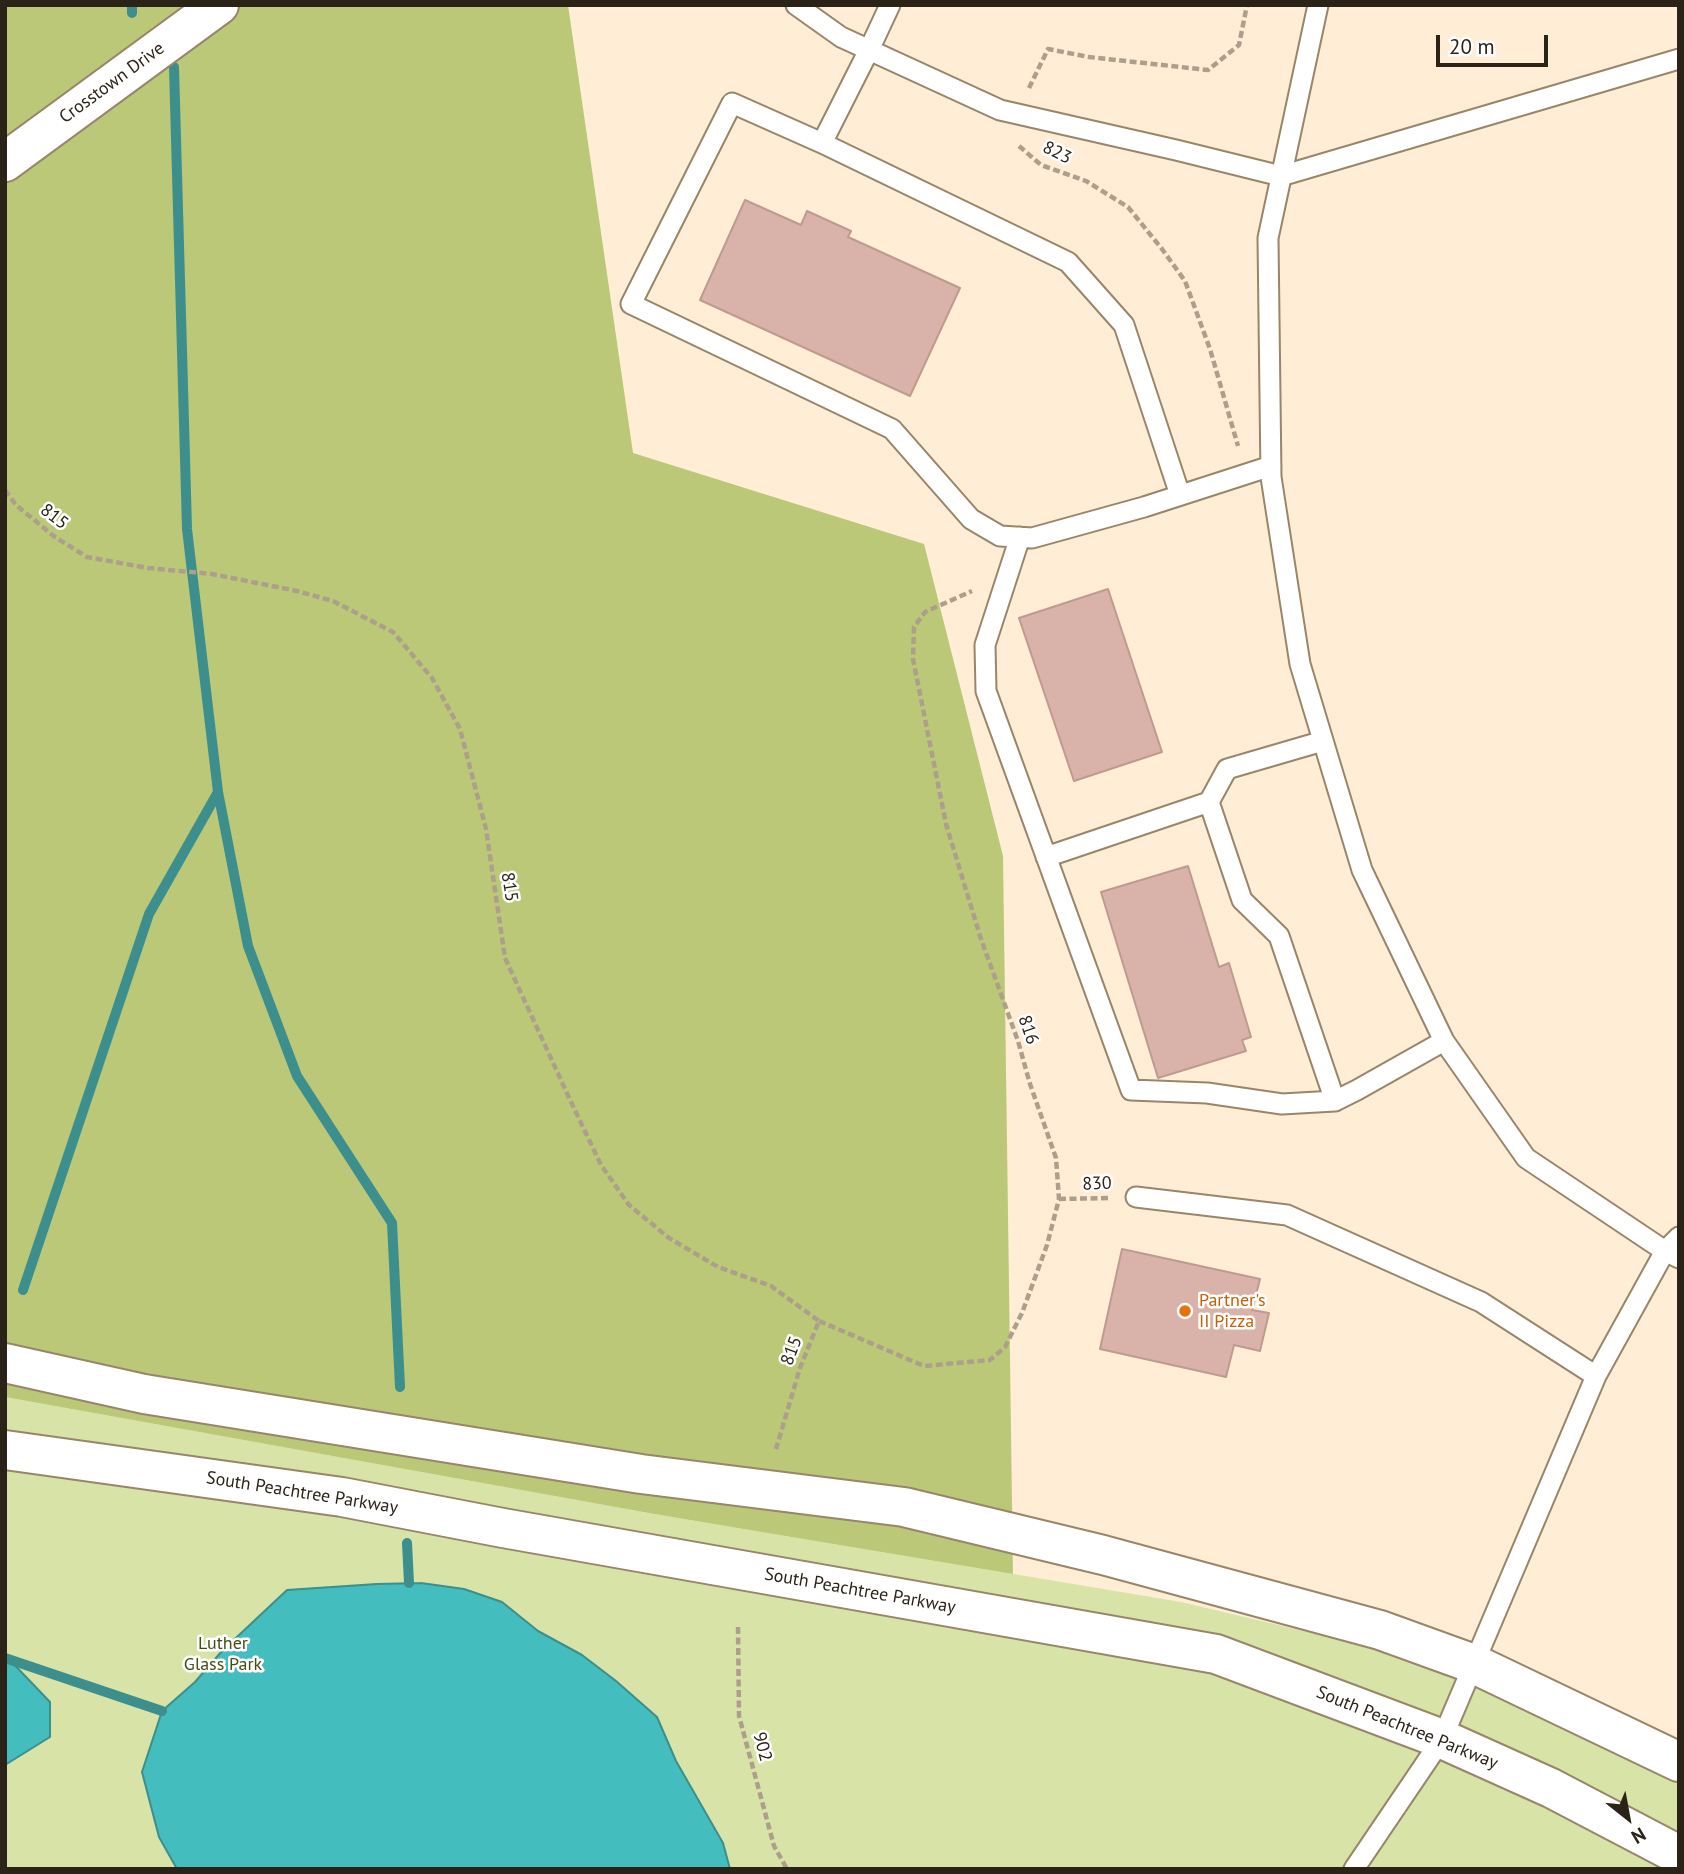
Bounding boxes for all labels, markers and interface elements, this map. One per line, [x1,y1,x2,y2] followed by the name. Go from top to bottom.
[1439,21,1551,65] scale bar
[1449,33,1495,60] text: 20 m
[55,38,169,128] street label: Crosstown Drive
[1039,137,1075,169] street label: 823
[36,499,72,535] street label: 815
[496,871,522,903] street label: 815
[1013,1013,1043,1047] street label: 816
[1082,1173,1112,1195] street label: 830
[1199,1290,1266,1332] place label: Partner's II Pizza
[1177,1303,1193,1319] marker: Partner's II Pizza
[777,1333,807,1369] street label: 815
[205,1467,399,1519] street label: South Peachtree Parkway
[763,1564,957,1618] street label: South Peachtree Parkway
[184,1633,262,1676] park label: Luther Glass Park
[1313,1682,1501,1774] street label: South Peachtree Parkway
[748,1730,776,1764] street label: 902
[1593,1783,1663,1853] north arrow
[1627,1822,1650,1849] text: N

